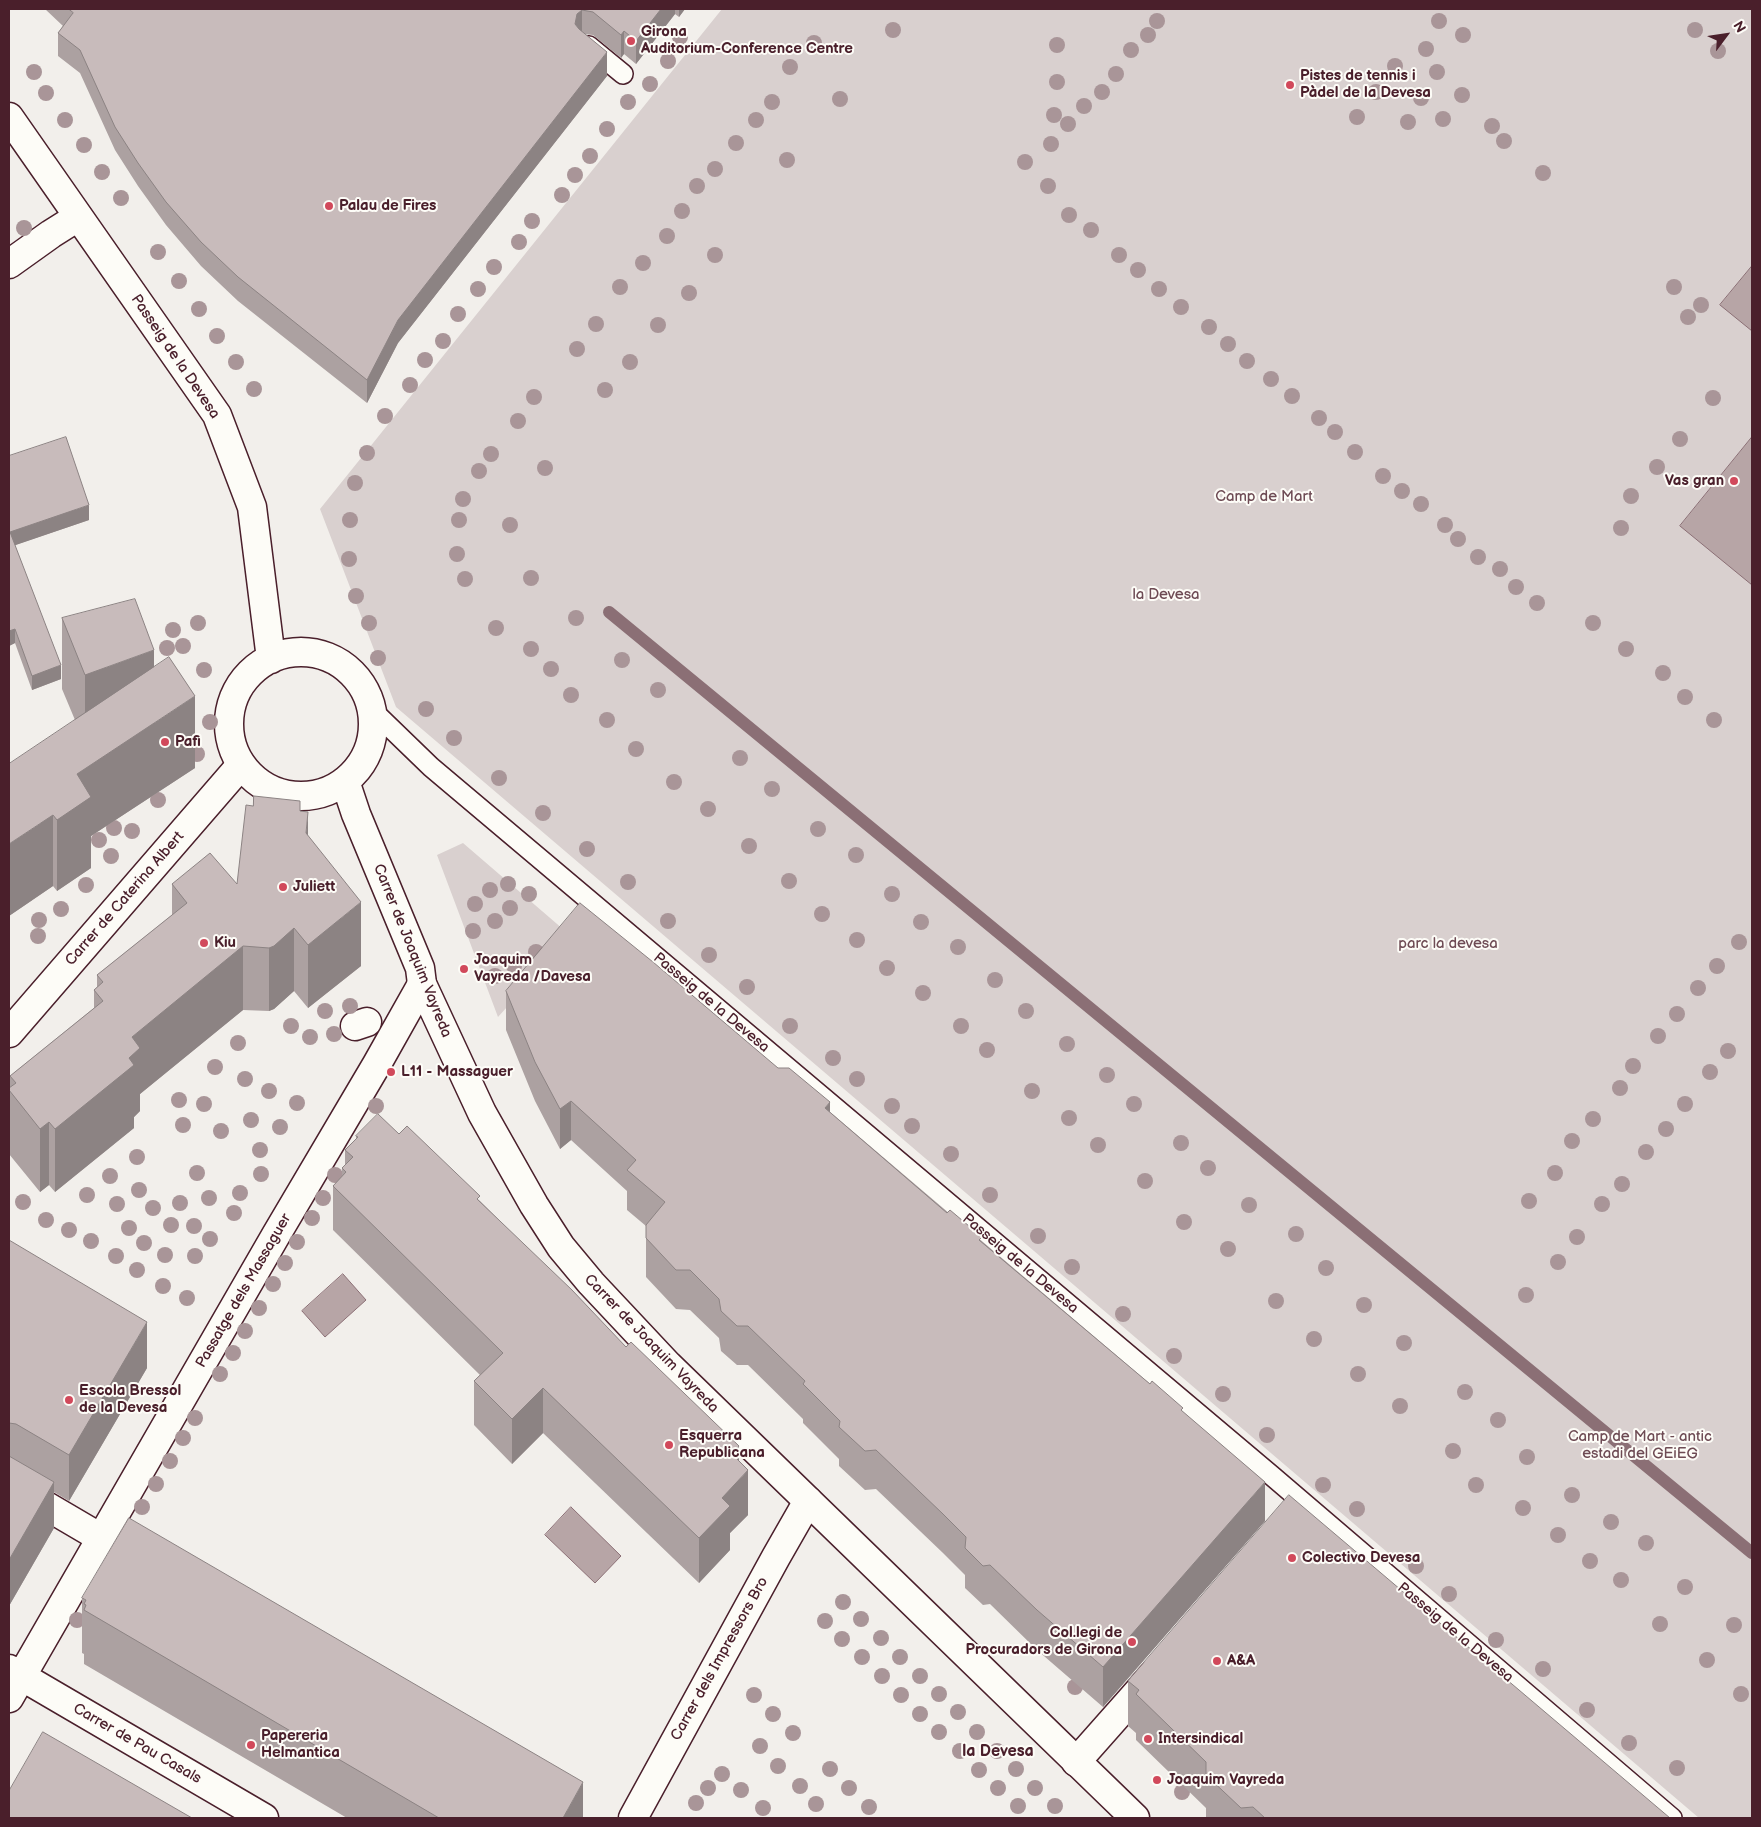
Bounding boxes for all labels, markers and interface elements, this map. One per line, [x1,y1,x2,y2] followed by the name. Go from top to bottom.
[1701,10,1751,60] north arrow
[1729,18,1749,36] text: N
[641,23,853,58] place label: Girona Auditorium-Conference Centre
[625,35,637,47] marker: Girona Auditorium-Conference Centre
[1300,67,1431,102] place label: Pistes de tennis i Pàdel de la Devesa
[1284,79,1296,91] marker: Pistes de tennis i Pàdel de la Devesa
[339,197,436,215] place label: Palau de Fires
[323,200,335,212] marker: Palau de Fires
[127,291,223,423] street label: Passeig de la Devesa
[1665,472,1724,490] place label: Vas gran
[1728,475,1740,487] marker: Vas gran
[1215,488,1313,506] park label: Camp de Mart
[1132,586,1200,604] park label: la Devesa
[175,733,201,751] place label: Pafi
[159,736,171,748] marker: Pafi
[62,828,188,970] street label: Carrer de Caterina Albert
[369,862,455,1040] street label: Carrer de Joaquim Vayreda
[293,878,335,896] place label: Juliett
[277,881,289,893] marker: Juliett
[214,934,236,952] place label: Kiu
[1398,935,1498,953] park label: parc la devesa
[198,937,210,949] marker: Kiu
[649,949,773,1057] street label: Passeig de la Devesa
[474,951,591,986] place label: Joaquim Vayreda /Davesa
[458,963,470,975] marker: Joaquim Vayreda /Davesa
[401,1063,513,1081] place label: L11 - Massaguer
[385,1066,397,1078] marker: L11 - Massaguer
[958,1210,1082,1318] street label: Passeig de la Devesa
[192,1211,296,1371] street label: Passatge dels Massaguer
[580,1271,722,1417] street label: Carrer de Joaquim Vayreda
[79,1382,181,1417] place label: Escola Bressol de la Devesa
[63,1394,75,1406] marker: Escola Bressol de la Devesa
[679,1427,765,1462] place label: Esquerra Republicana
[1568,1428,1712,1463] park label: Camp de Mart - antic estadi del GEiEG
[663,1439,675,1451] marker: Esquerra Republicana
[1302,1549,1420,1567] place label: Colectivo Devesa
[1286,1552,1298,1564] marker: Colectivo Devesa
[667,1574,773,1744] street label: Carrer dels Impressors Bro
[1393,1579,1517,1687] street label: Passeig de la Devesa
[966,1624,1122,1659] place label: Col.legi de Procuradors de Girona
[1126,1636,1138,1648] marker: Col.legi de Procuradors de Girona
[1227,1652,1255,1670] place label: A&A
[1211,1655,1223,1667] marker: A&A
[70,1700,204,1788] street label: Carrer de Pau Casals
[261,1727,340,1762] place label: Papereria Helmantica
[1158,1730,1243,1748] place label: Intersindical
[1142,1733,1154,1745] marker: Intersindical
[245,1739,257,1751] marker: Papereria Helmantica
[962,1742,1034,1762] district label: la Devesa
[1167,1771,1284,1789] place label: Joaquim Vayreda
[1151,1774,1163,1786] marker: Joaquim Vayreda

